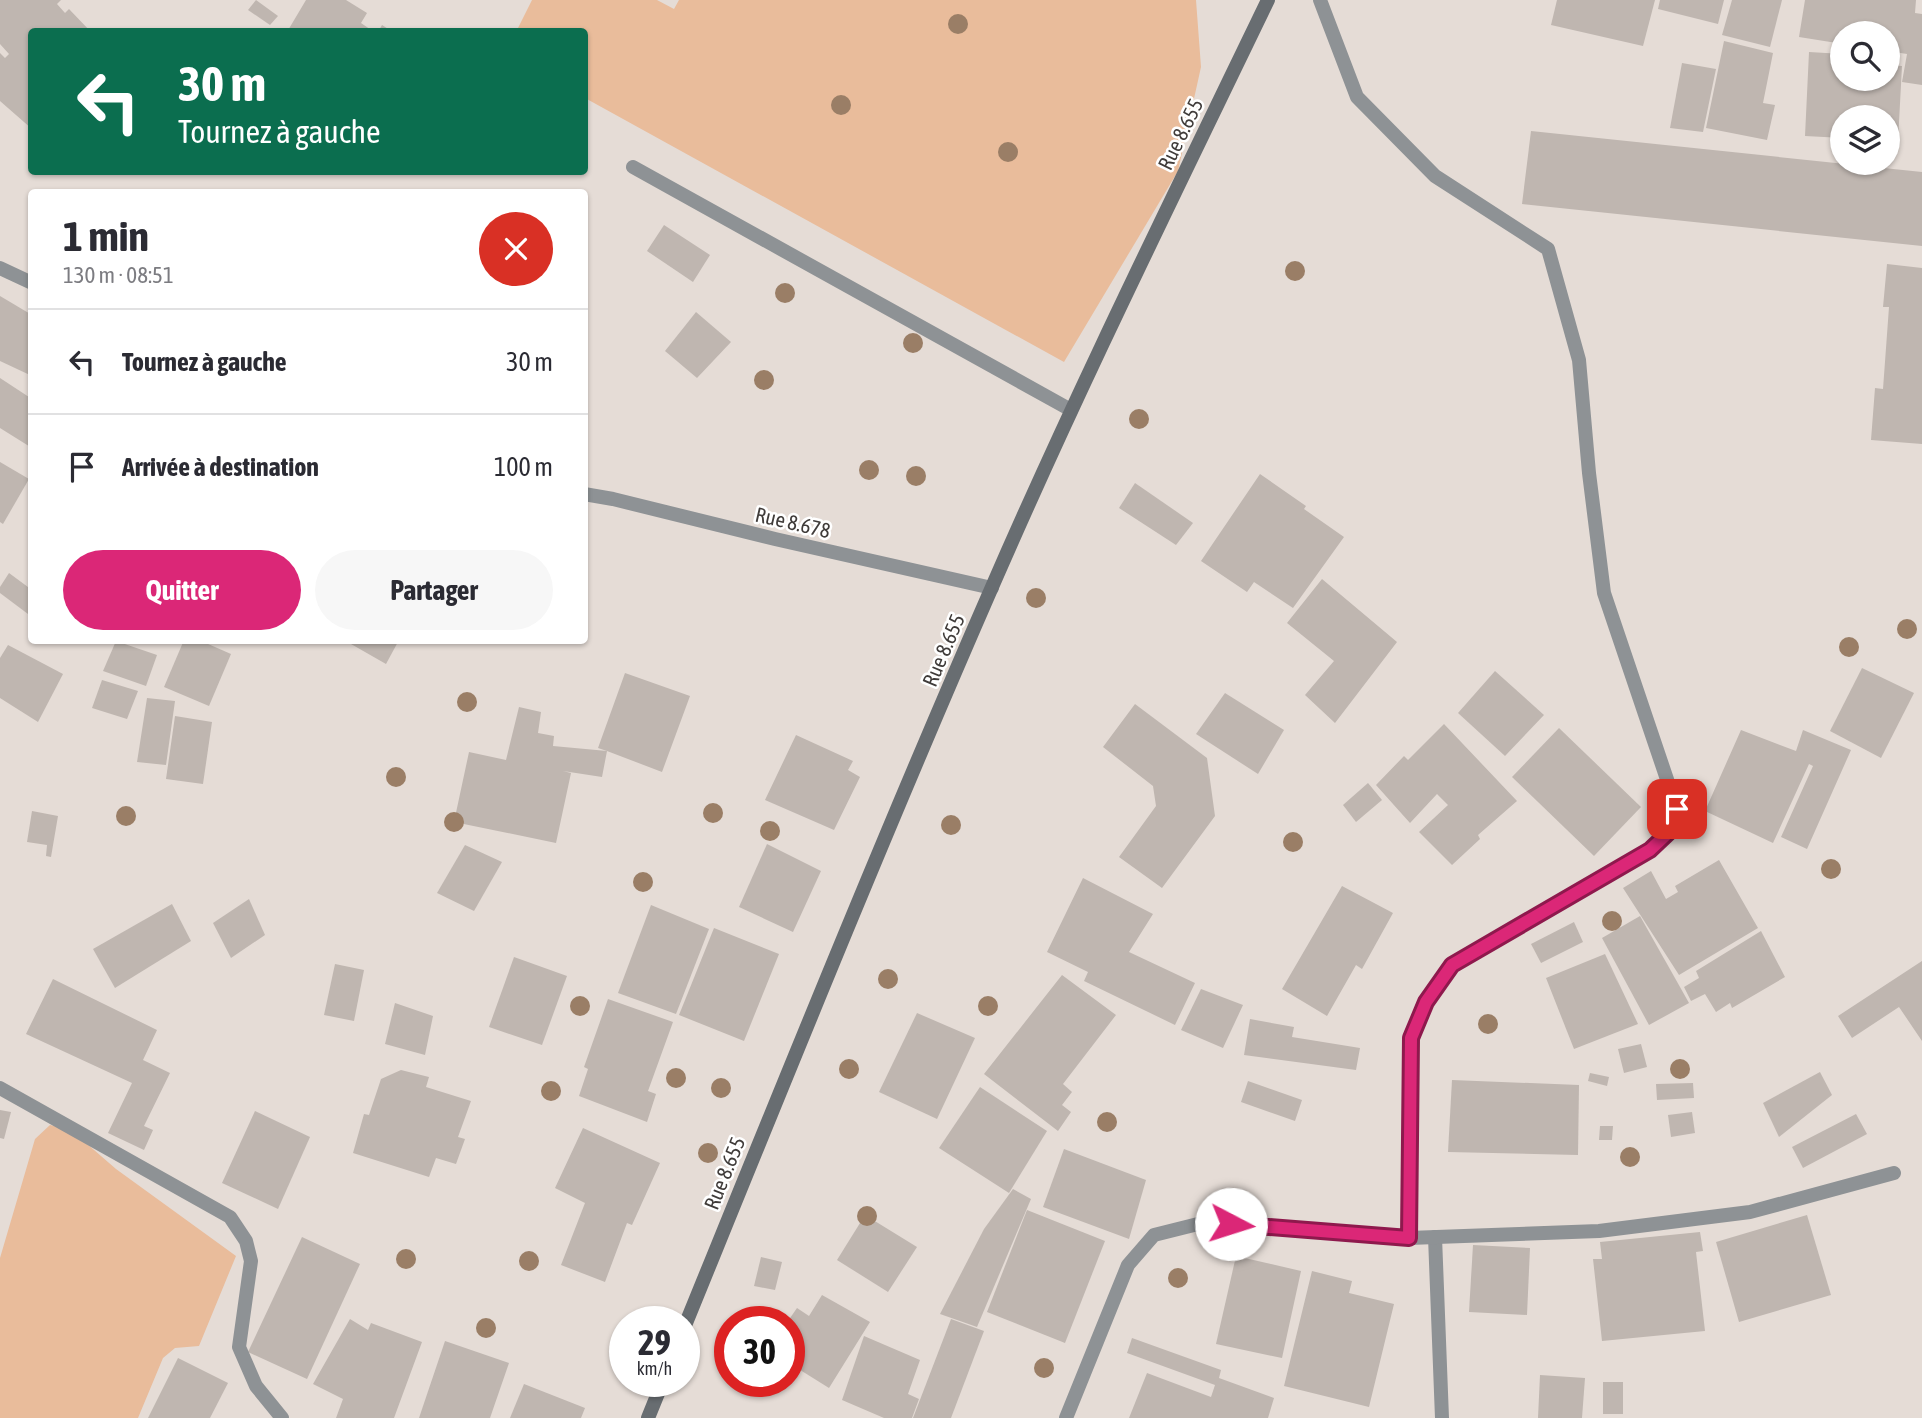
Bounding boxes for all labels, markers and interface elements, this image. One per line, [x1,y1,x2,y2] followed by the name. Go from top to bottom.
[1830,21,1900,175] map controls
[1830,21,1900,91] button: search
[178,55,266,111] text: 30 m
[63,56,154,147] icon: left
[1152,94,1208,174] street label: Rue 8.655
[1830,105,1900,175] button: layers
[178,113,381,150] text: Tournez à gauche
[63,212,149,260] text: 1 min
[479,212,553,286] button: close
[63,262,174,288] text: 130 m · 08:51
[63,343,101,381] icon: left
[122,347,287,377] text: Tournez à gauche
[506,347,553,377] text: 30 m
[63,448,101,486] icon: arrive
[122,452,319,482] text: Arrivée à destination
[494,452,553,482] text: 100 m
[753,502,833,542] street label: Rue 8.678
[63,550,301,630] button: Quitter
[315,550,553,630] button: Partager
[917,610,969,690] street label: Rue 8.655
[1647,779,1707,839] pin
[1658,790,1696,828] icon: arrive
[699,1133,749,1213] street label: Rue 8.655
[1194,1187,1268,1261] position arrow
[714,1306,805,1397] speed limit sign: 30
[638,1322,671,1362] text: 29
[637,1358,672,1379] text: km/h

